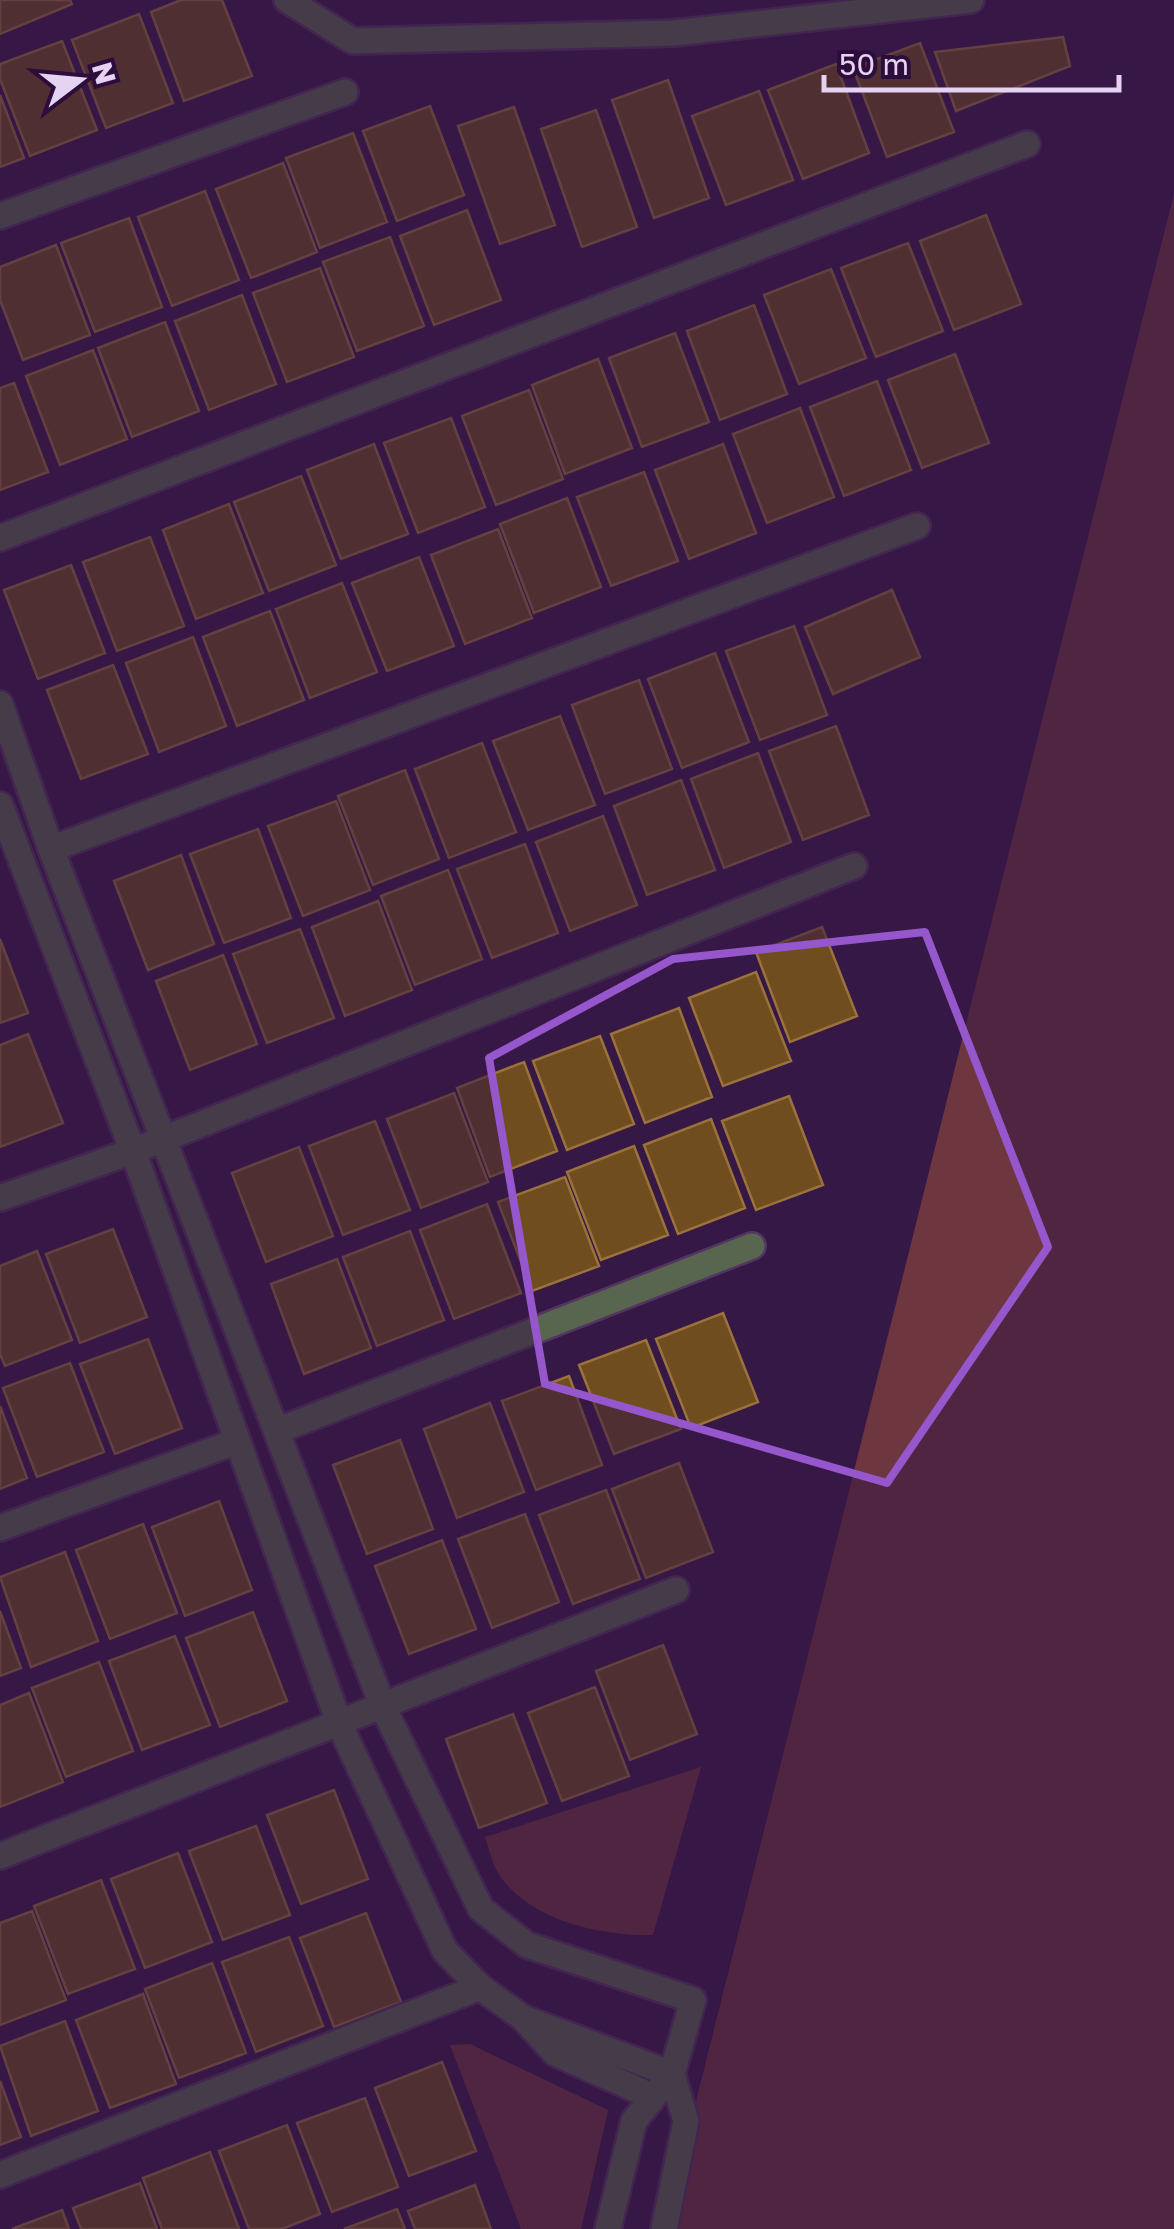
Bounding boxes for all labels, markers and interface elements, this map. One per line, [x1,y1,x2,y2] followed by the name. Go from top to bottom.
[30,30,130,130] north arrow
[824,30,1119,92] scale bar
[839,46,909,82] text: 50 m
[86,58,123,88] text: N

